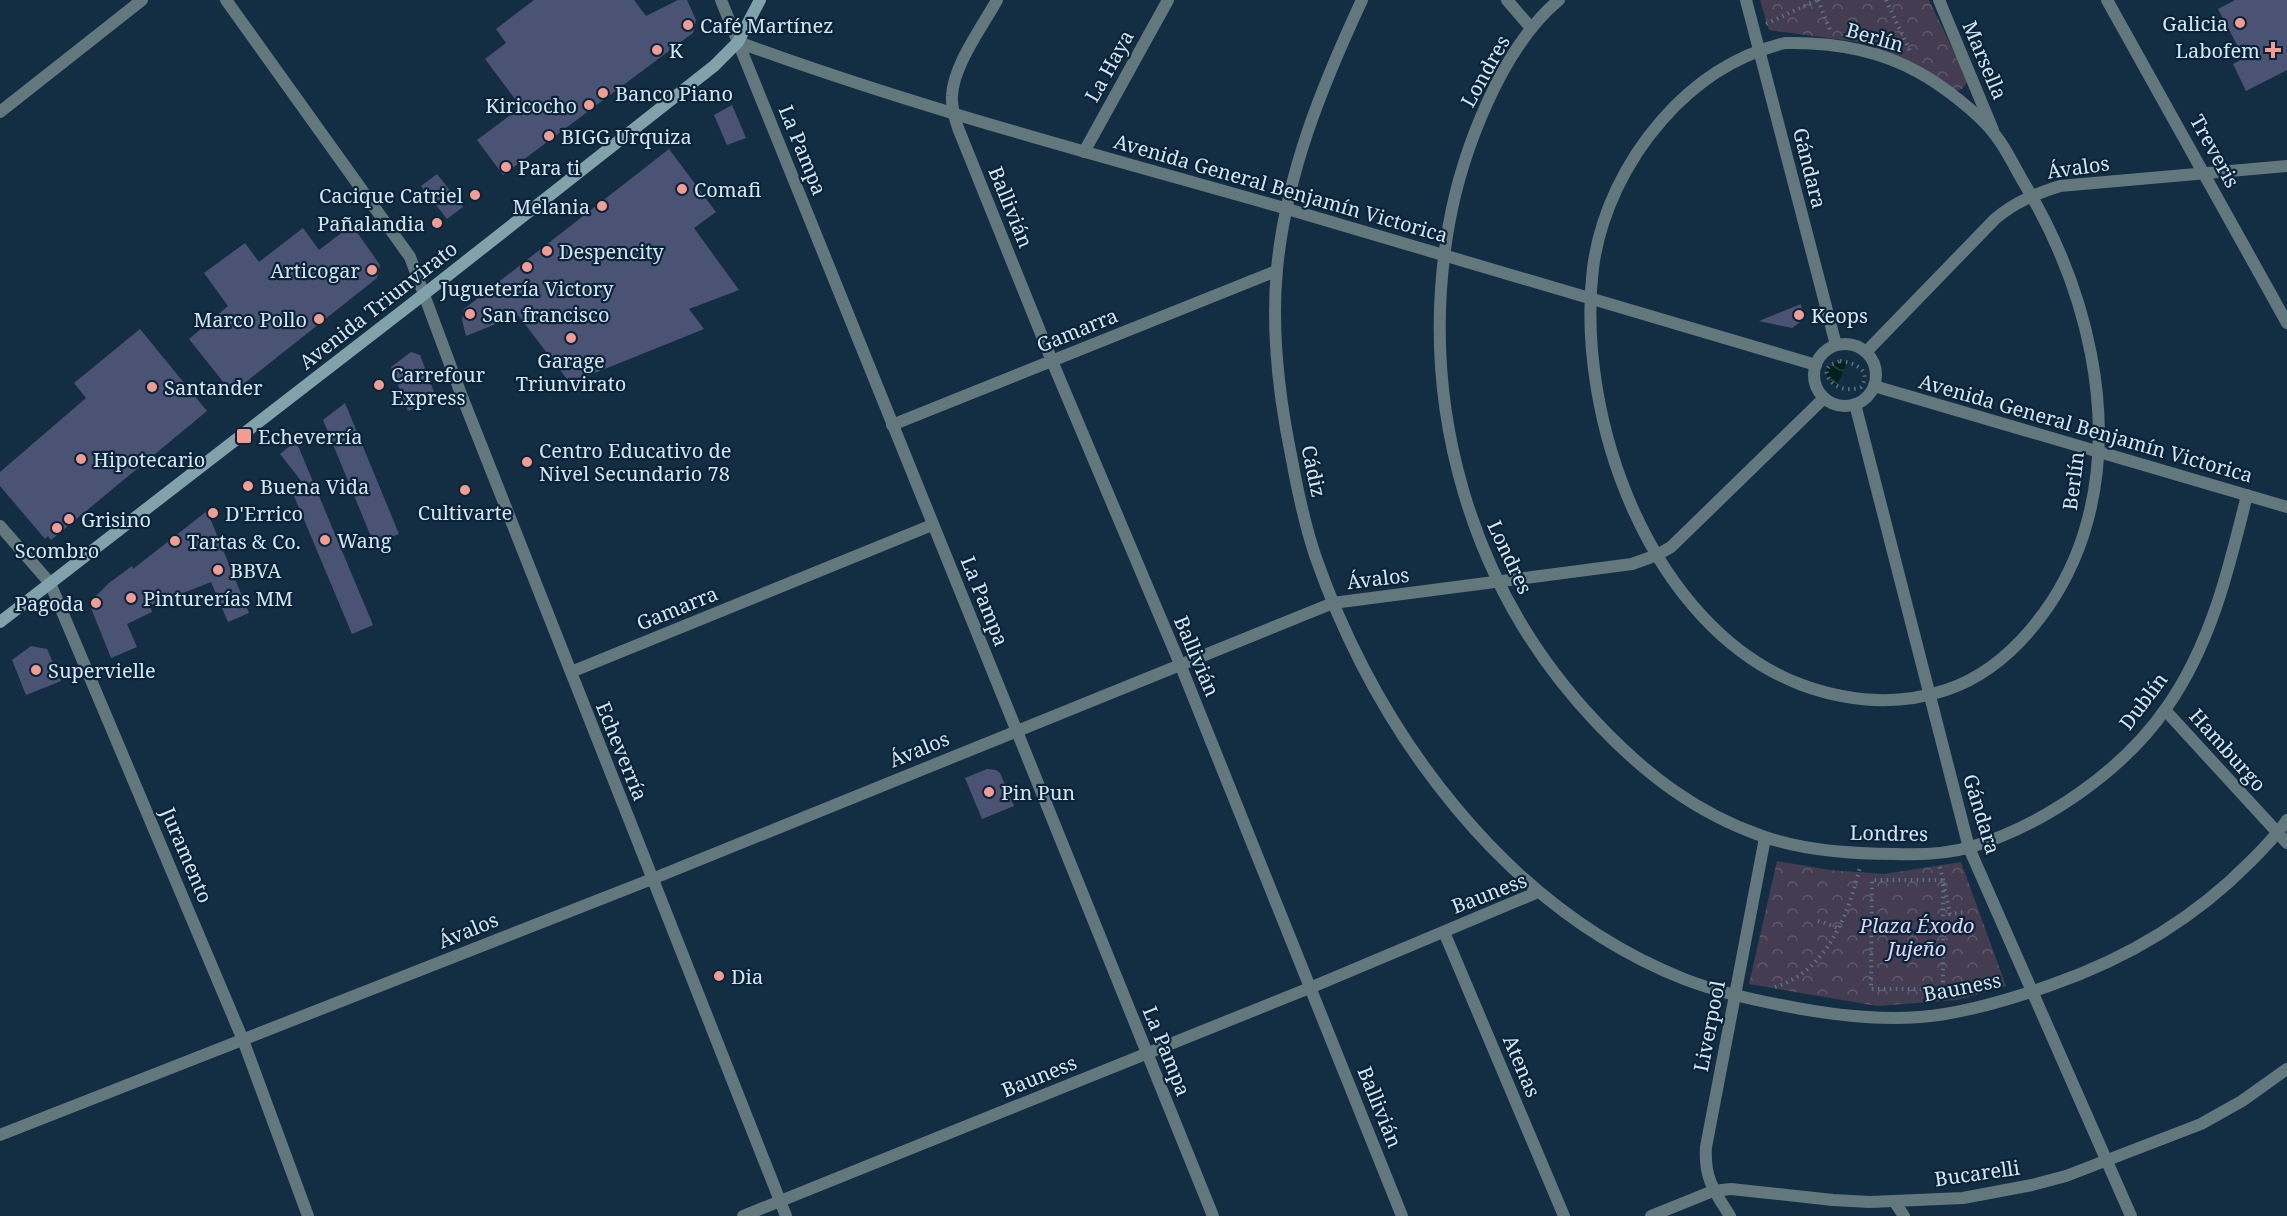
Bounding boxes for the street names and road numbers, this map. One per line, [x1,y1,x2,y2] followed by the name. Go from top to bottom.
[1843,16,1907,58] street label: Berlín
[1956,17,2014,103] street label: Marsella
[1078,25,1140,107] street label: La Haya
[1454,30,1516,112] street label: Londres
[773,101,833,199] street label: La Pampa
[2184,110,2246,192] street label: Treveris
[1787,125,1833,211] street label: Gándara
[1111,127,1451,249] street label: Avenida General Benjamín Victorica
[2045,149,2111,185] street label: Ávalos
[983,162,1040,252] street label: Ballivián
[293,235,463,375] street label: Avenida Triunvirato
[1032,301,1122,359] street label: Gamarra
[1916,367,2256,489] street label: Avenida General Benjamín Victorica
[1295,443,1333,499] street label: Cádiz
[2056,450,2090,512] street label: Berlín
[1481,516,1539,598] street label: Londres
[955,552,1015,650] street label: La Pampa
[1345,561,1411,595] street label: Ávalos
[632,579,722,637] street label: Gamarra
[1168,611,1226,701] street label: Ballivián
[2113,667,2173,735] street label: Dublín
[590,698,654,804] street label: Echeverría
[2184,703,2272,797] street label: Hamburgo
[885,725,953,773] street label: Ávalos
[1957,771,2007,857] street label: Gándara
[154,802,219,907] street label: Juramento
[1850,819,1928,847] street label: Londres
[1447,866,1531,920] street label: Bauness
[434,906,502,954] street label: Ávalos
[1921,966,2003,1008] street label: Bauness
[1687,978,1731,1074] street label: Liverpool
[1137,1002,1197,1100] street label: La Pampa
[1497,1031,1547,1101] street label: Atenas
[997,1049,1081,1103] street label: Bauness
[1352,1062,1409,1152] street label: Ballivián
[1933,1154,2022,1192] street label: Bucarelli

